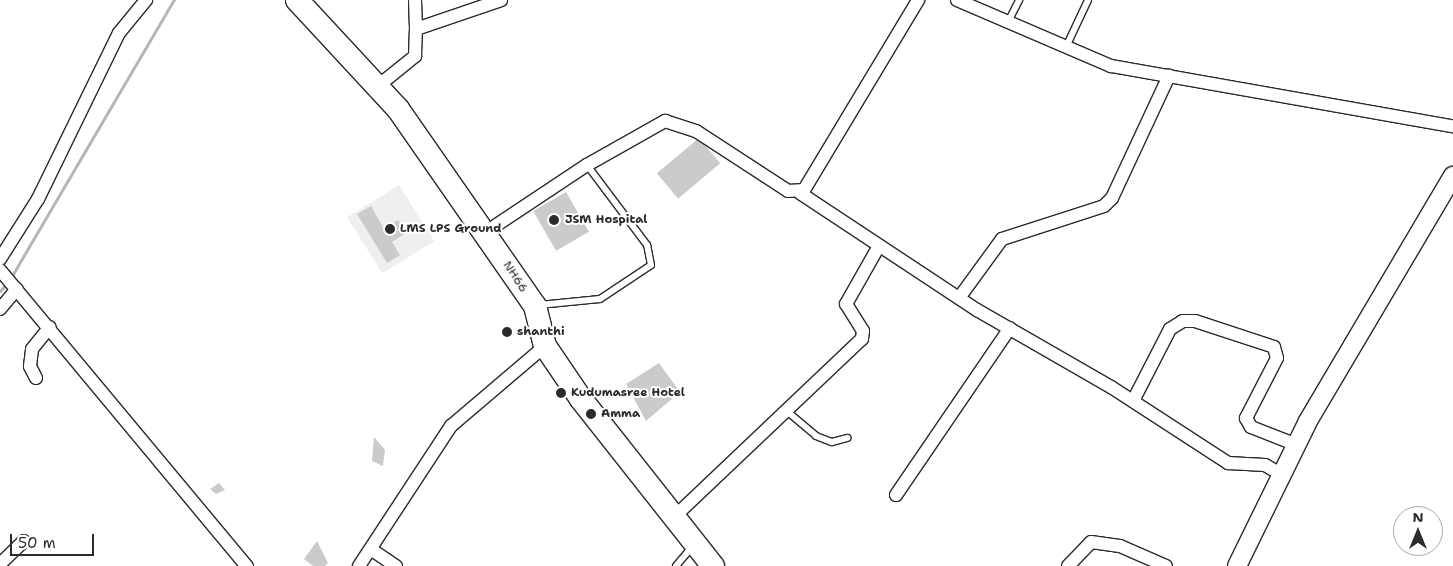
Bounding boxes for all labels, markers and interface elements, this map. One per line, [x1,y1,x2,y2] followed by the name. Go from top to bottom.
[547,213,561,227] marker: JSM Hospital
[565,213,647,227] place label: JSM Hospital
[400,222,502,236] place label: LMS LPS Ground
[384,223,396,235] marker: LMS LPS Ground
[500,259,530,295] street label: NH66
[517,325,565,339] place label: shanthi
[501,326,513,338] marker: shanthi
[571,386,685,400] place label: Kudumasree Hotel
[555,387,567,399] marker: Kudumasree Hotel
[601,407,640,421] place label: Amma
[585,408,597,420] marker: Amma
[1393,506,1443,556] north arrow
[1412,508,1424,526] text: N
[12,524,96,556] scale bar
[18,533,56,553] text: 50 m

